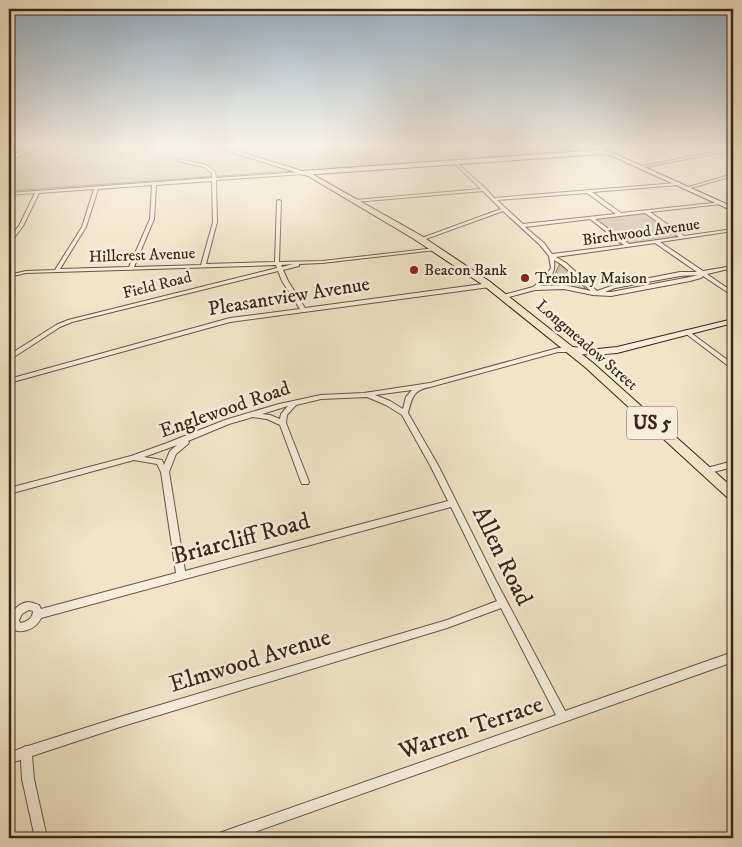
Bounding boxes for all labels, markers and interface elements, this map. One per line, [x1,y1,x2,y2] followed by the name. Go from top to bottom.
[581,214,701,250] street label: Birchwood Avenue
[88,243,196,267] street label: Hillcrest Avenue
[424,260,507,280] place label: Beacon Bank
[408,264,420,276] marker: Beacon Bank
[121,267,193,303] street label: Field Road
[535,268,648,288] place label: Tremblay Maison
[206,272,372,322] street label: Pleasantview Avenue
[519,272,531,284] marker: Tremblay Maison
[532,295,642,395] street label: Longmeadow Street
[156,376,294,444] street label: Englewood Road
[627,406,677,439] road number: US 5
[465,501,539,611] street label: Allen Road
[169,506,313,572] street label: Briarcliff Road
[166,622,334,700] street label: Elmwood Avenue
[394,689,547,767] street label: Warren Terrace

